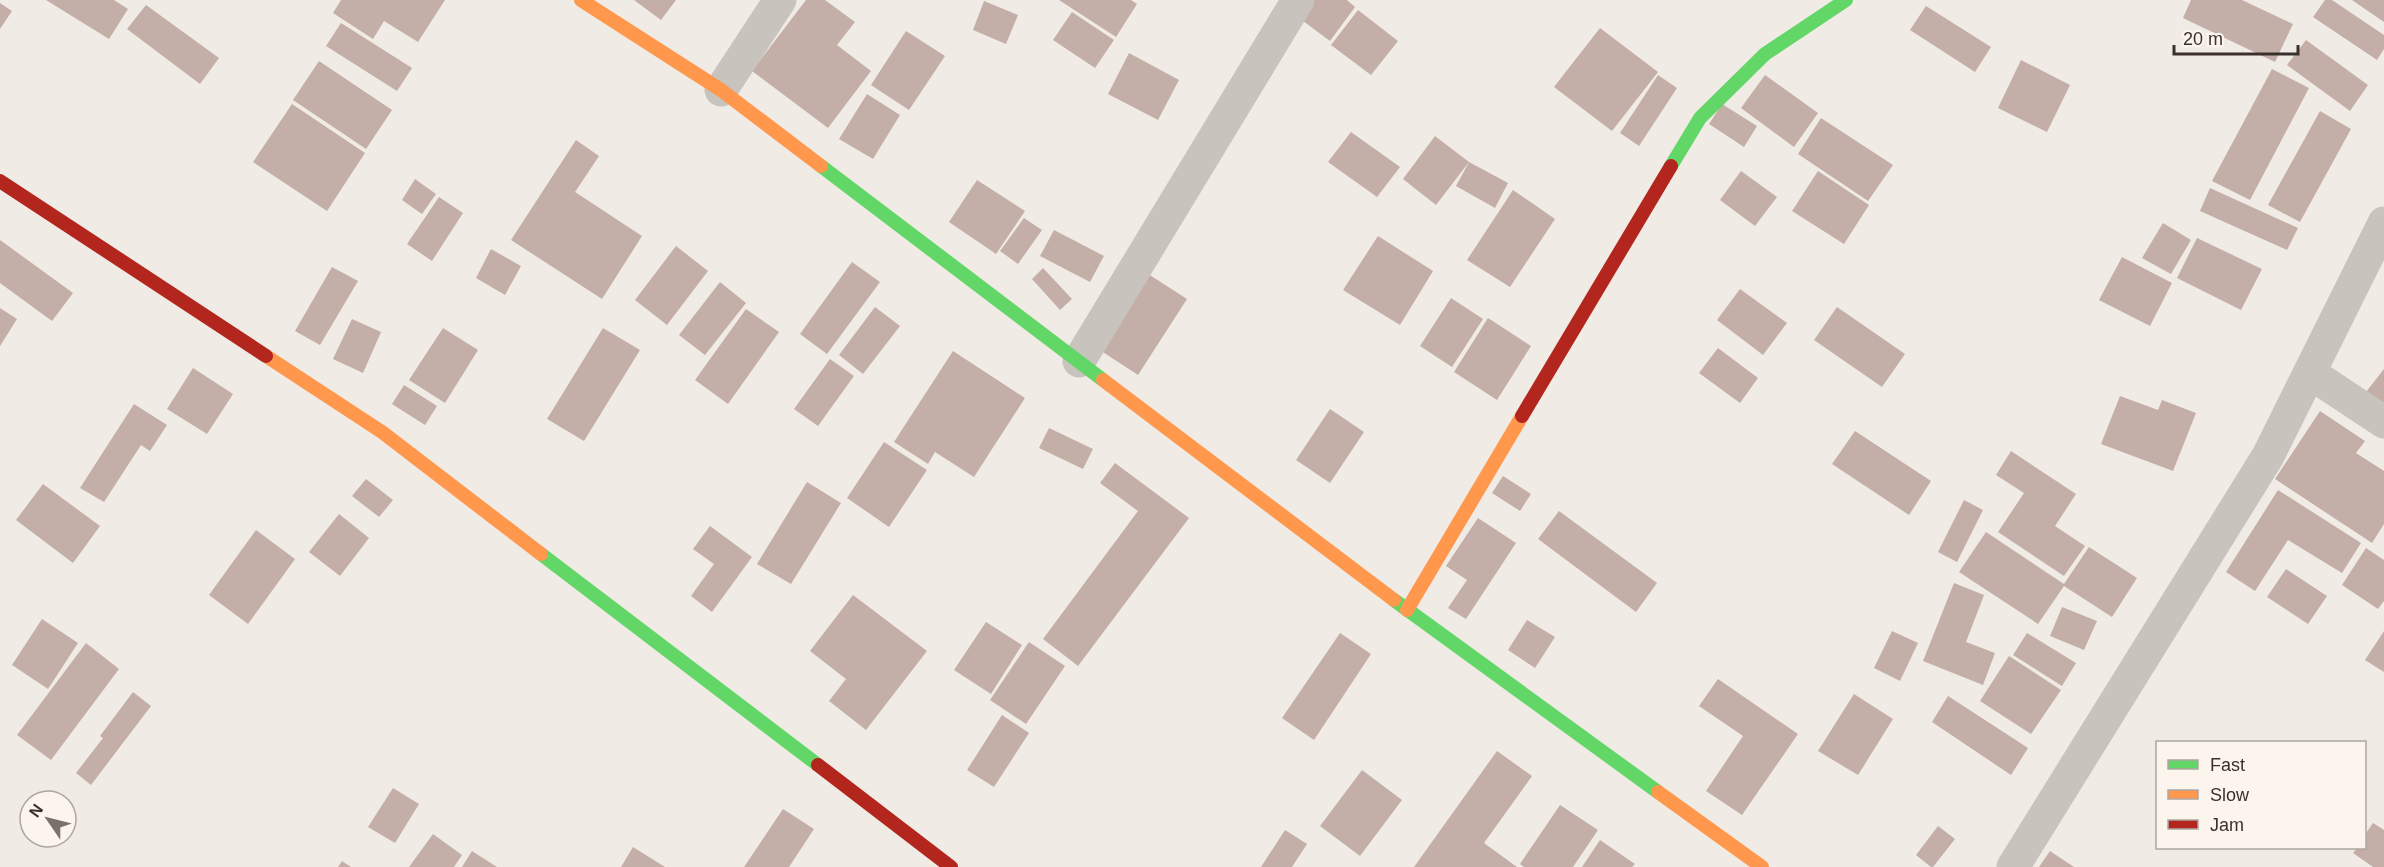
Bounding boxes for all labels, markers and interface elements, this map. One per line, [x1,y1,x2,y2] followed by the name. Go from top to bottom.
[2174,18,2298,56] scale bar
[2183,29,2223,49] text: 20 m
[2156,741,2366,849] legend
[2210,755,2245,775] text: Fast
[2210,785,2250,805] text: Slow
[18,789,78,849] north arrow
[26,801,46,820] text: N
[2210,815,2244,835] text: Jam

